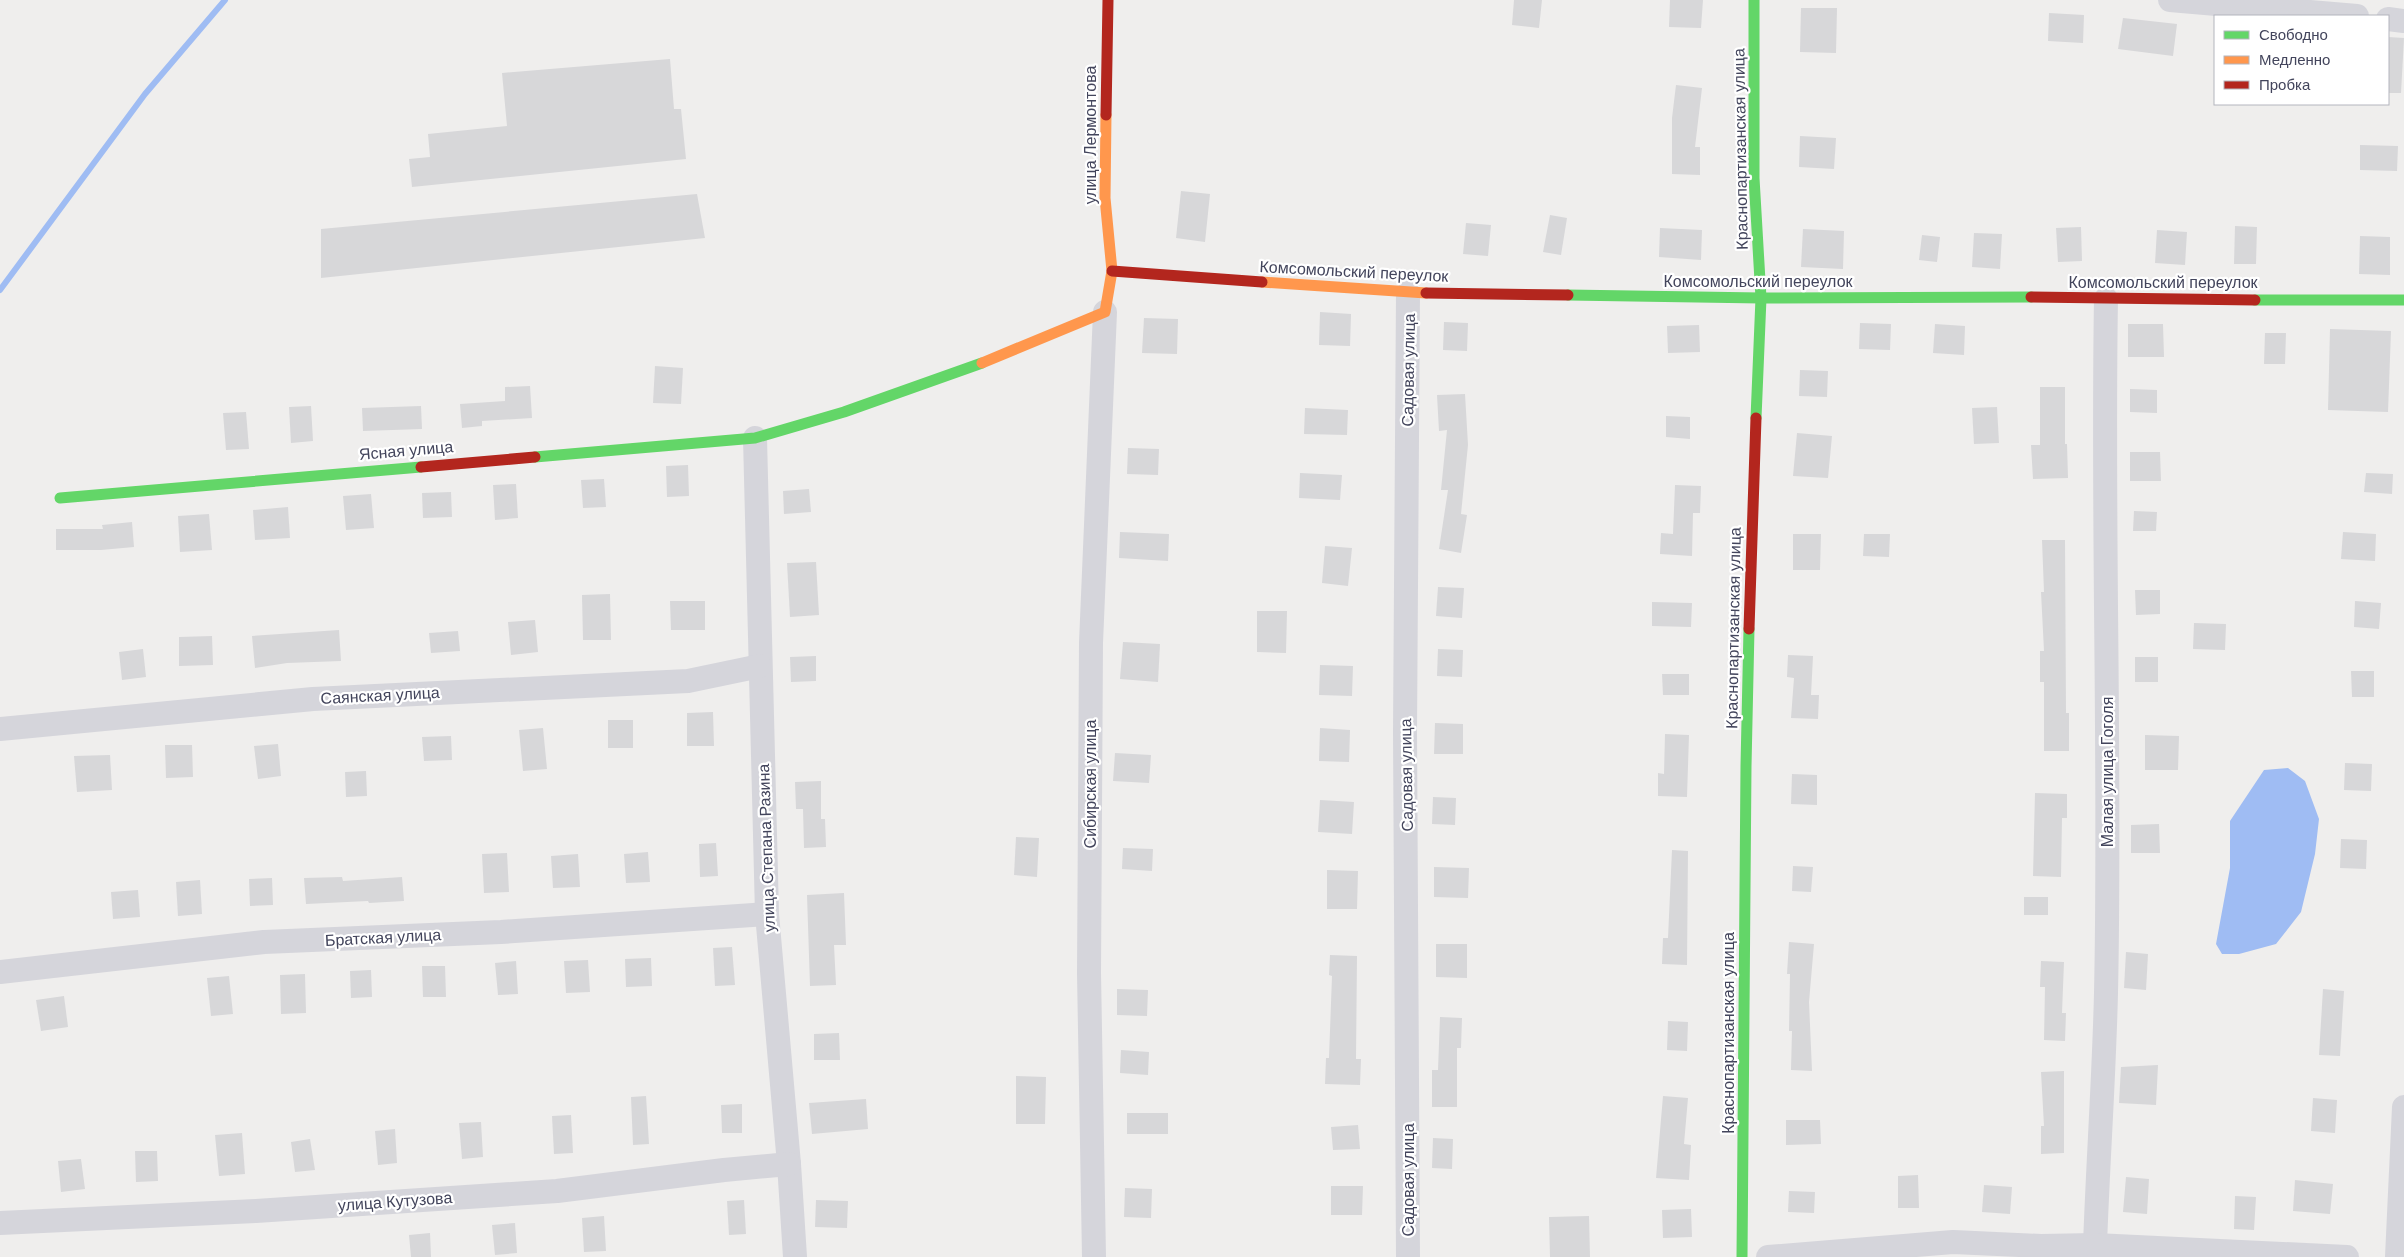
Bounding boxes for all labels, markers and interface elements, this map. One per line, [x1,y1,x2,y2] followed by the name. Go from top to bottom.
[2214,15,2389,105] legend
[2259,26,2328,43] text: Свободно
[1730,48,1751,250] street label: Краснопартизанская улица
[2259,51,2330,68] text: Медленно
[1082,66,1099,204] street label: улица Лермонтова
[2259,76,2311,93] text: Пробка
[1259,258,1450,285] street label: Комсомольский переулок
[1663,273,1854,290] street label: Комсомольский переулок
[2068,274,2259,291] street label: Комсомольский переулок
[1399,313,1418,427] street label: Садовая улица
[358,438,454,463] street label: Ясная улица
[1723,527,1744,729] street label: Краснопартизанская улица
[320,684,440,707] street label: Саянская улица
[2099,697,2116,847] street label: Малая улица Гоголя
[1397,718,1416,832] street label: Садовая улица
[1082,719,1099,848] street label: Сибирская улица
[755,763,778,933] street label: улица Степана Разина
[324,926,442,949] street label: Братская улица
[1720,932,1737,1134] street label: Краснопартизанская улица
[1400,1123,1417,1237] street label: Садовая улица
[337,1189,453,1214] street label: улица Кутузова

